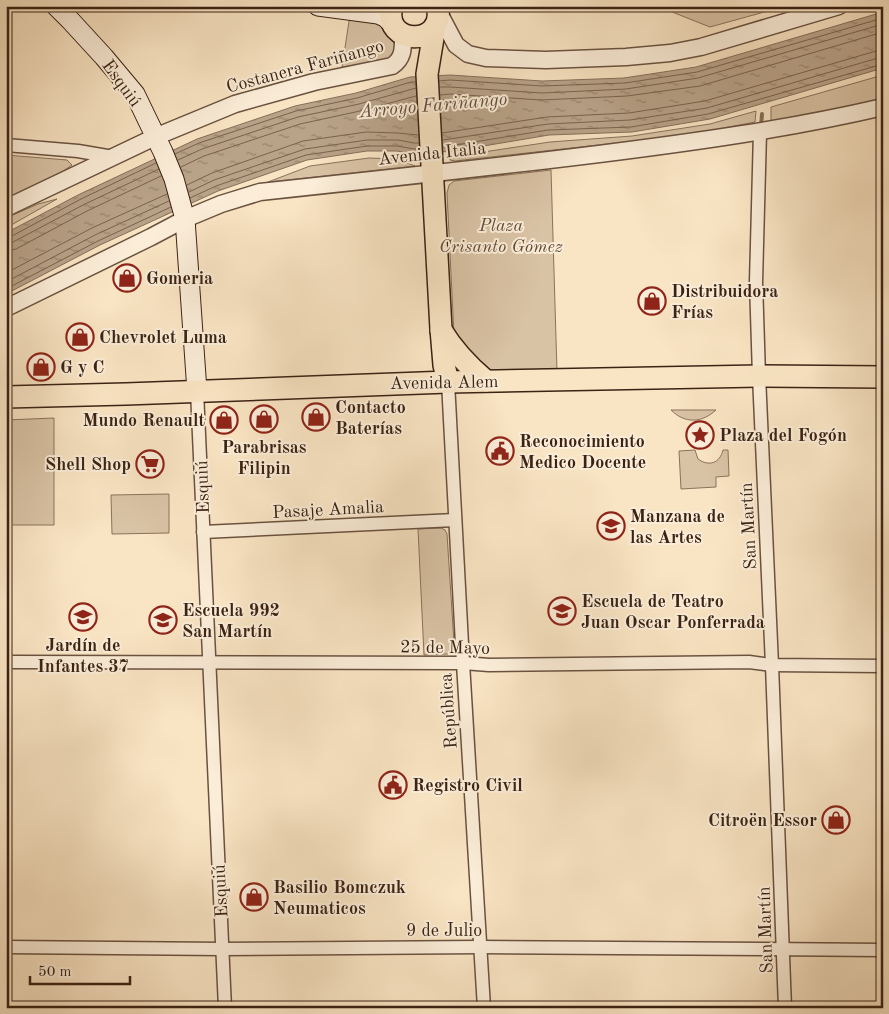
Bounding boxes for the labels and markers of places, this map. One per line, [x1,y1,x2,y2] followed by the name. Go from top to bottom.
[112,263,142,293] shop icon: Gomeria
[146,270,213,288] place label: Gomeria
[671,283,778,322] place label: Distribuidora Frías
[637,286,667,316] shop icon: Distribuidora Frías
[65,322,95,352] shop icon: Chevrolet Luma
[99,329,227,347] place label: Chevrolet Luma
[26,352,56,382] shop icon: G y C
[60,359,104,377] place label: G y C
[335,399,406,438] place label: Contacto Baterías
[301,402,331,432] shop icon: Contacto Baterías
[249,404,279,434] shop icon: Parabrisas Filipin
[209,405,239,435] shop icon: Mundo Renault
[82,412,205,430] place label: Mundo Renault
[685,420,715,450] place icon: Plaza del Fogón
[719,427,847,445] place label: Plaza del Fogón
[519,433,646,472] place label: Reconocimiento Medico Docente
[485,436,515,466] public building icon: Reconocimiento Medico Docente
[221,439,307,478] place label: Parabrisas Filipin
[135,449,165,479] supermarket icon: Shell Shop
[45,456,131,474] place label: Shell Shop
[630,508,725,547] place label: Manzana de las Artes
[596,511,626,541] school or university icon: Manzana de las Artes
[581,593,765,632] place label: Escuela de Teatro Juan Oscar Ponferrada
[547,596,577,626] school or university icon: Escuela de Teatro Juan Oscar Ponferrada
[68,602,98,632] school or university icon: Jardín de Infantes 37
[182,602,280,641] place label: Escuela 992 San Martín
[148,605,178,635] school or university icon: Escuela 992 San Martín
[37,637,129,676] place label: Jardín de Infantes 37
[378,770,408,800] public building icon: Registro Civil
[412,777,523,795] place label: Registro Civil
[821,805,851,835] shop icon: Citroën Essor
[708,812,817,830] place label: Citroën Essor
[273,879,406,918] place label: Basilio Bomczuk Neumaticos
[239,882,269,912] shop icon: Basilio Bomczuk Neumaticos

